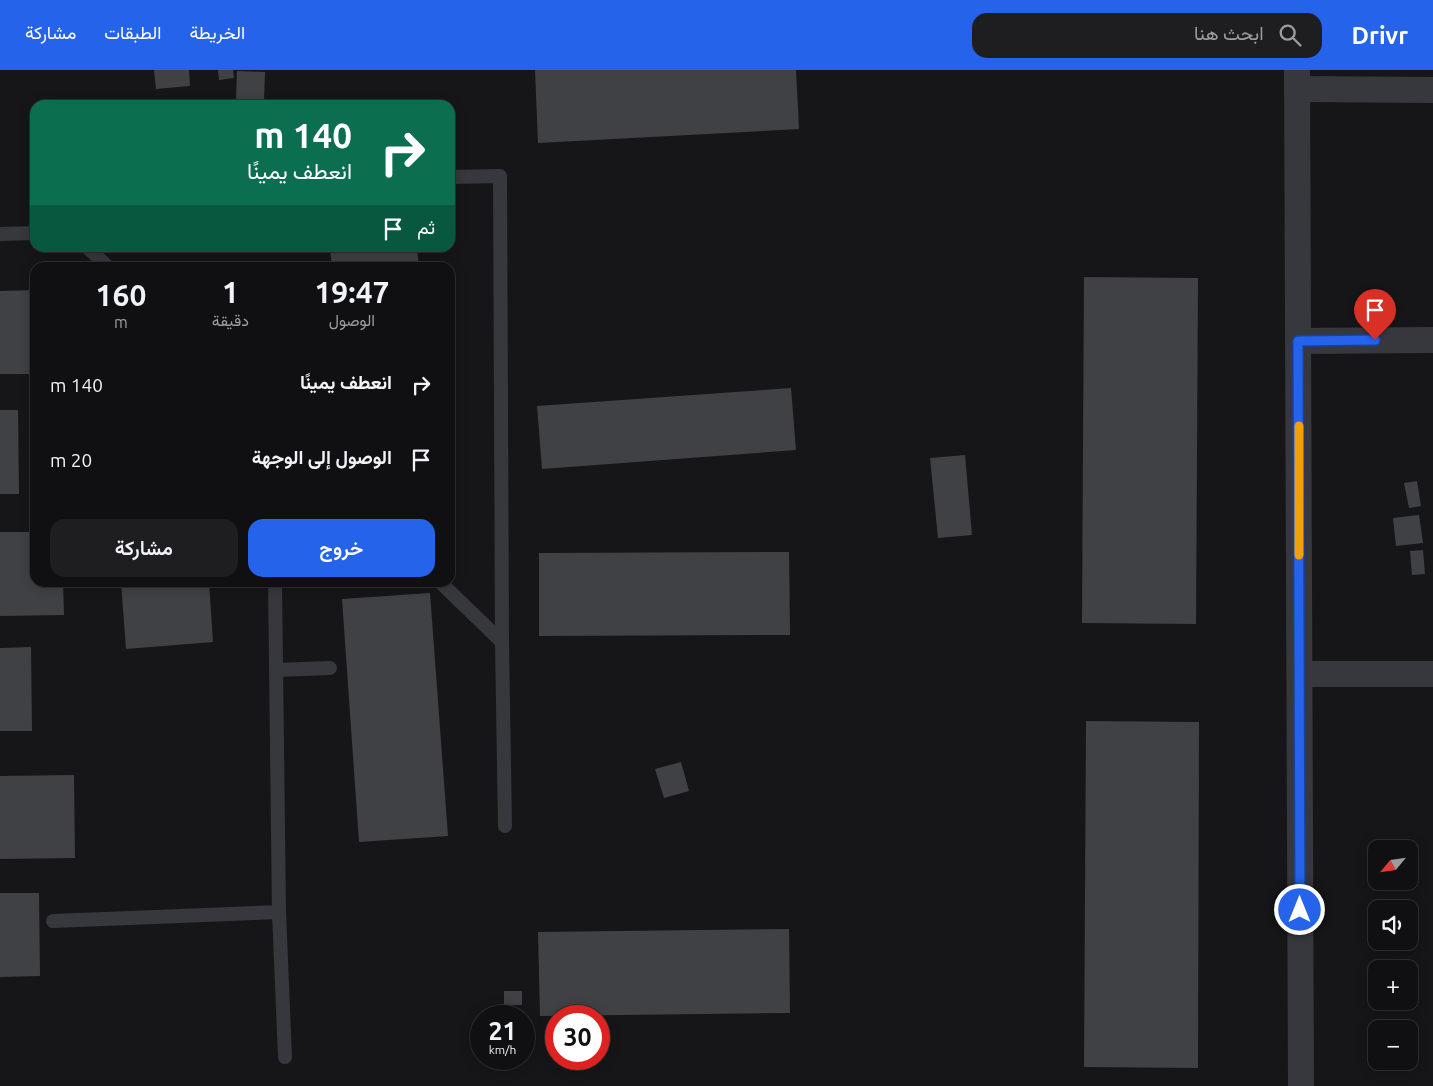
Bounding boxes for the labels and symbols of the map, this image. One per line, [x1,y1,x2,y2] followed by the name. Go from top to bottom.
[1354,289,1396,340] pin
[1368,840,1418,890] north arrow
[1273,883,1325,935] position arrow
[545,1005,610,1070] speed limit sign: 30

